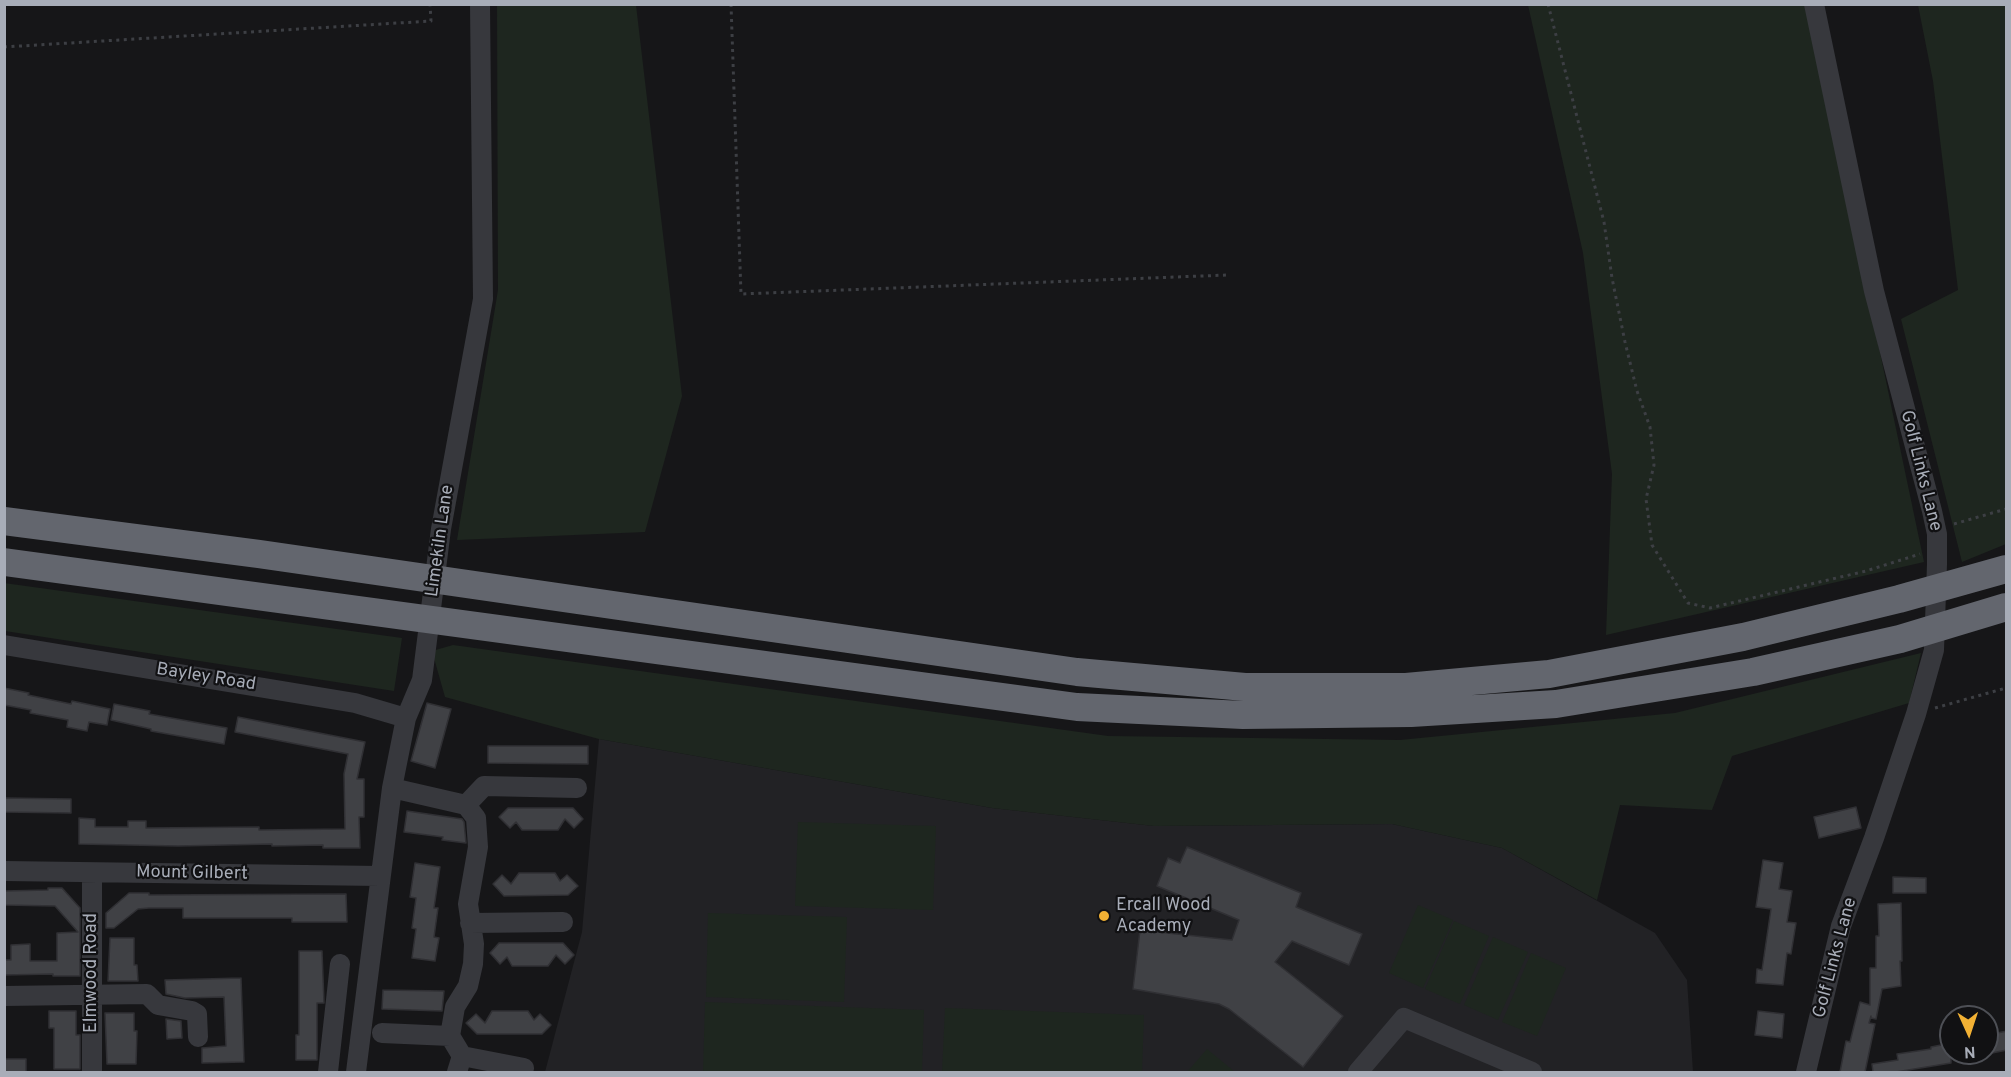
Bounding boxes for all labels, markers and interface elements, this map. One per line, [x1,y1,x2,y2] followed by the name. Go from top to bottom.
[1895,408,1945,534] street label: Golf Links Lane
[422,484,460,598] street label: Limekiln Lane
[155,659,257,697] street label: Bayley Road
[136,862,248,886] street label: Mount Gilbert
[1116,895,1211,938] place label: Ercall Wood Academy
[1810,895,1862,1021] street label: Golf Links Lane
[1097,909,1111,923] marker: Ercall Wood Academy
[81,913,103,1033] street label: Elmwood Road
[1939,1005,1999,1065] north arrow
[1964,1041,1976,1061] text: N

